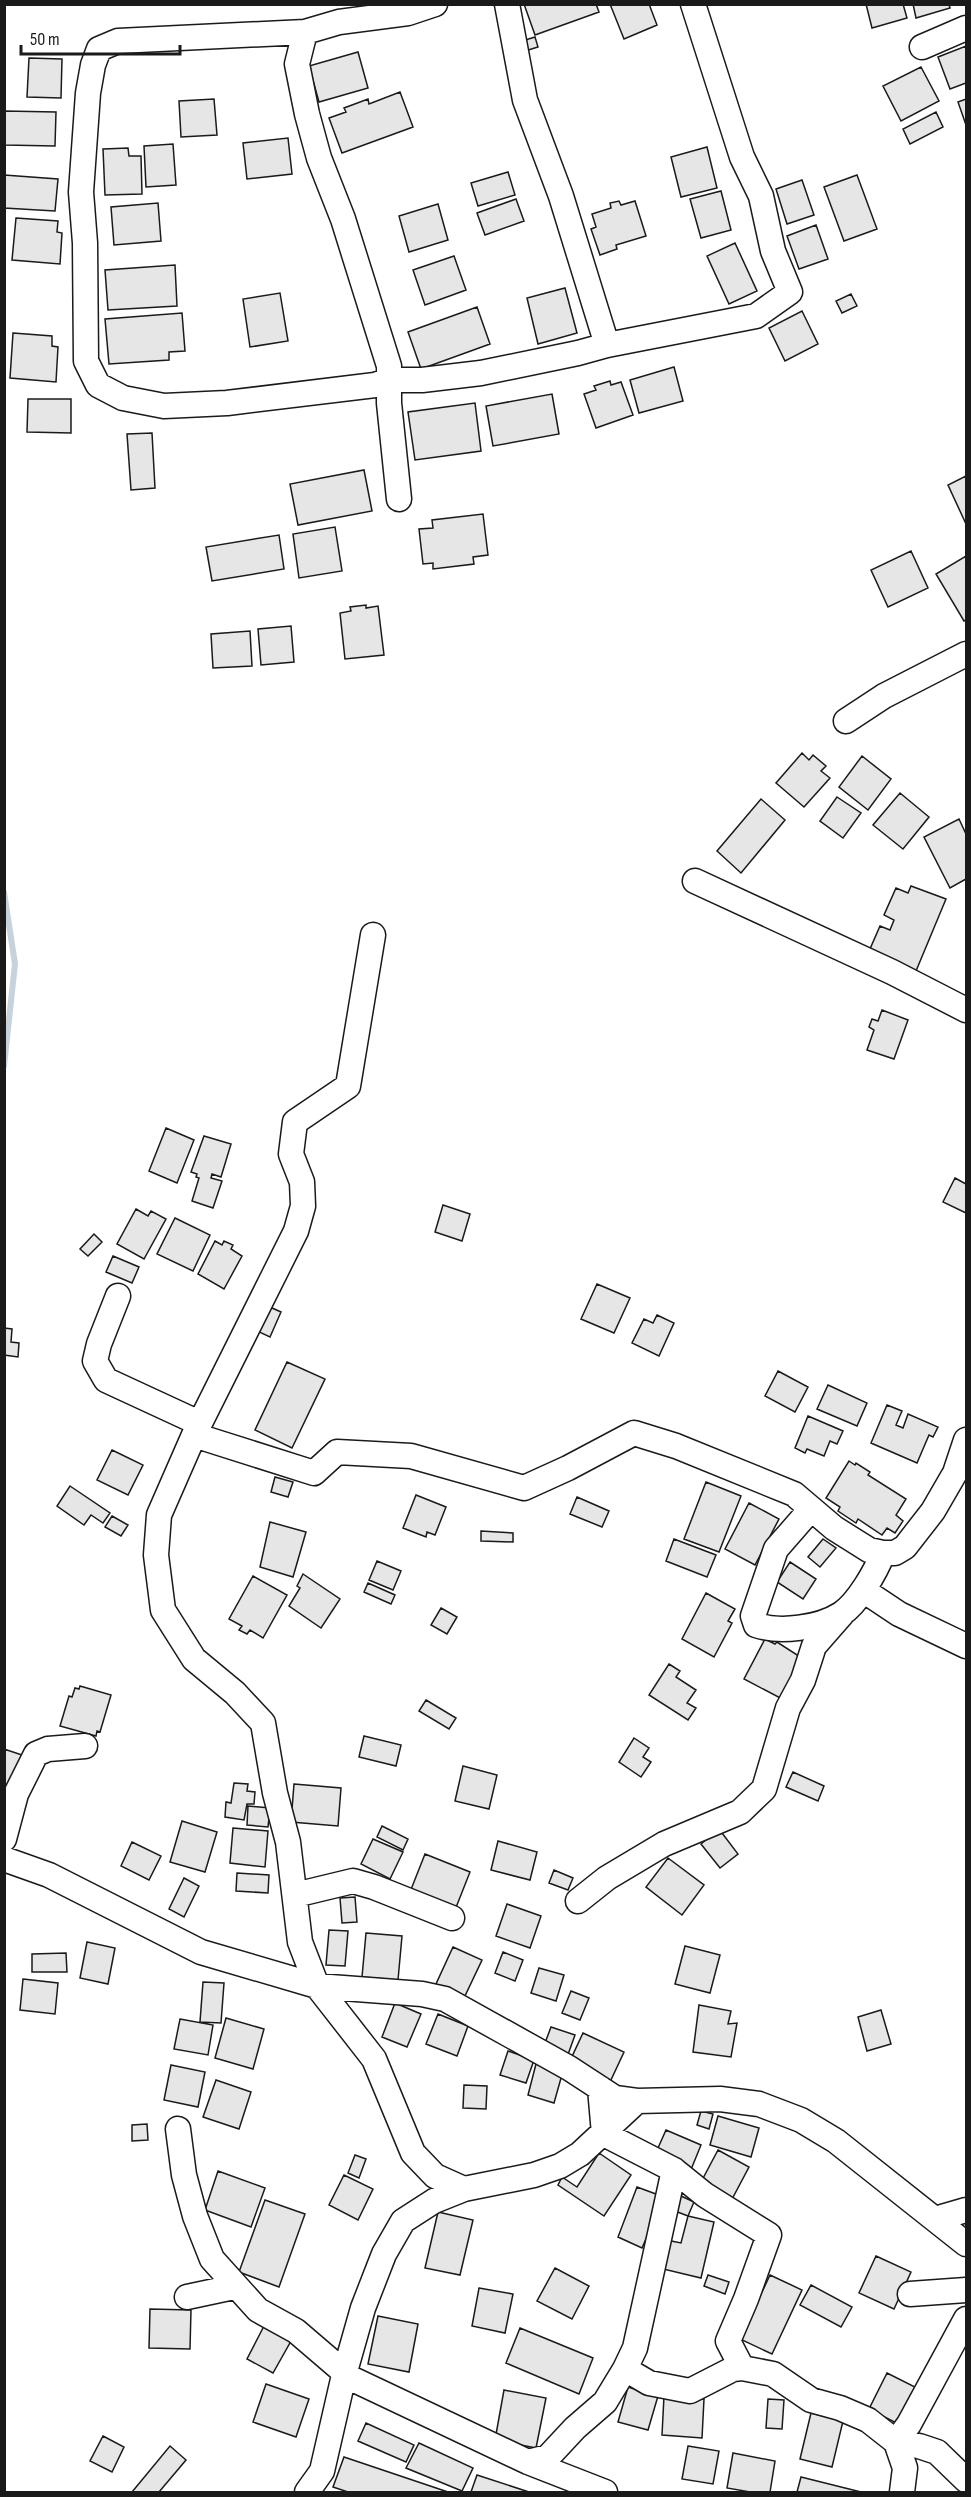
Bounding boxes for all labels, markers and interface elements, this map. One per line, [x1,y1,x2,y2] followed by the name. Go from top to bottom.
[21,18,180,56] scale bar
[30,29,60,50] text: 50 m

